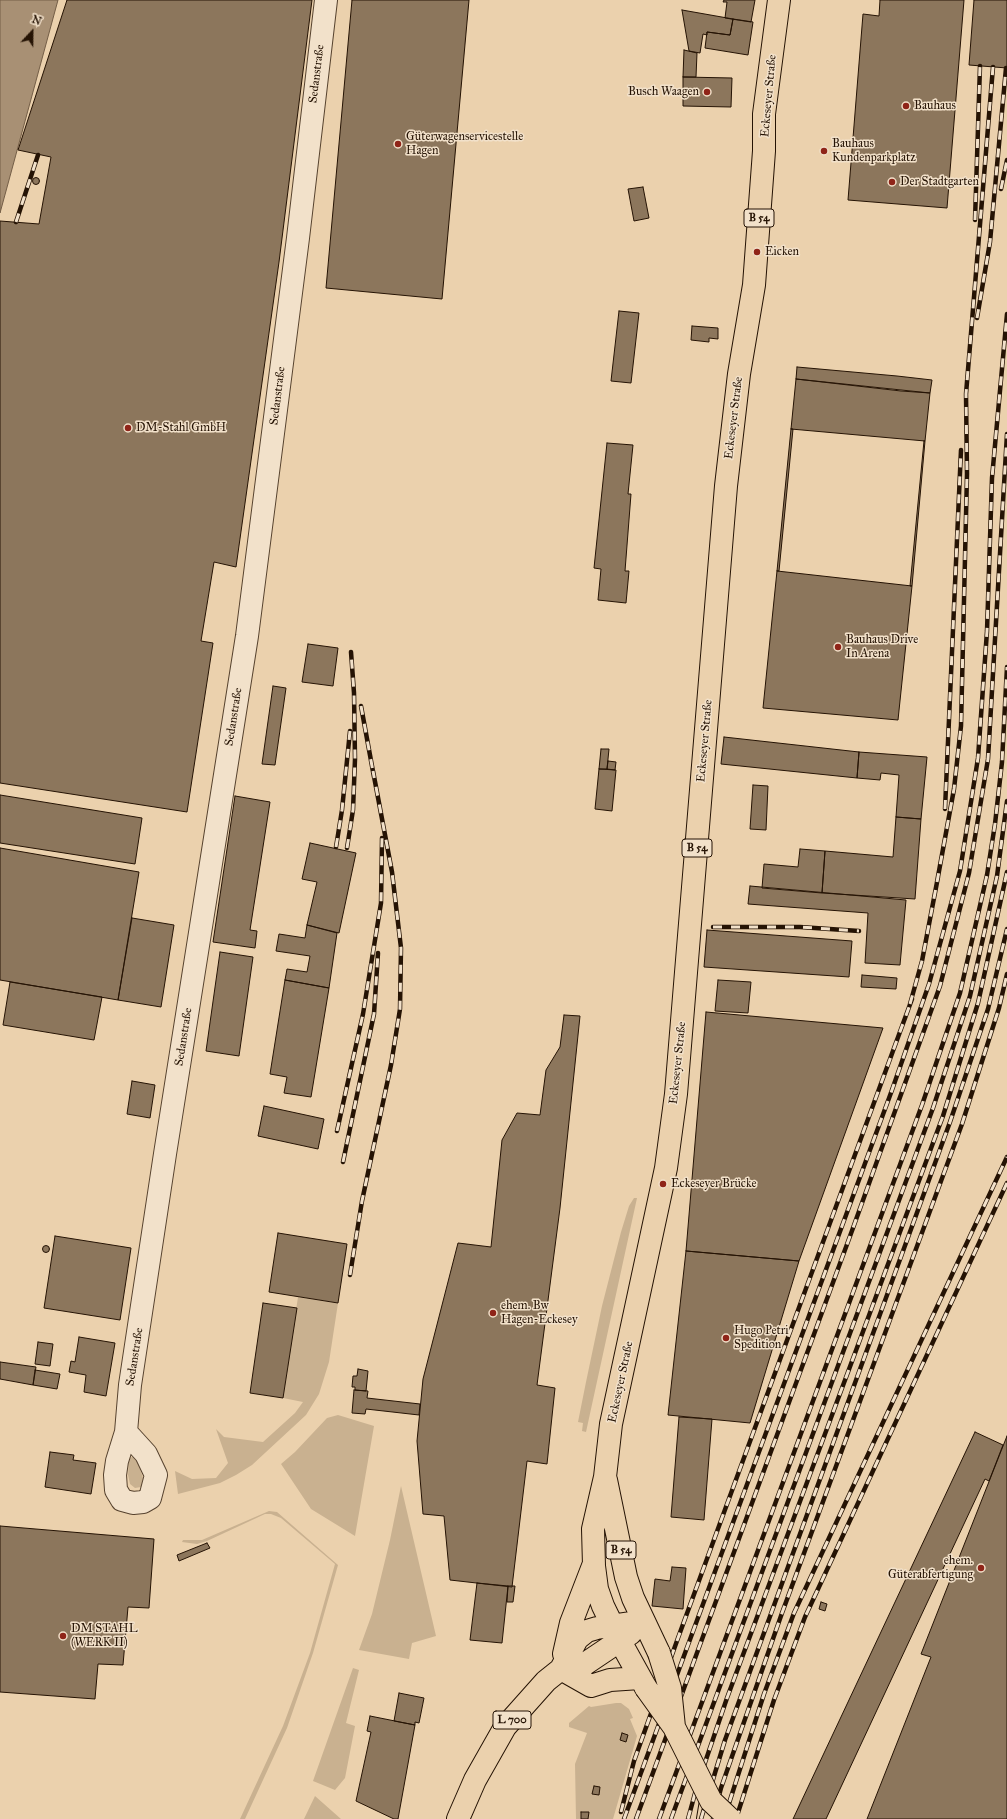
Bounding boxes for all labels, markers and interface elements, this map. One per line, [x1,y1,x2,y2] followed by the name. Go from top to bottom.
[12,12,52,52] north arrow
[30,13,43,28] text: N
[306,44,328,104] street label: Sedanstraße
[758,54,780,138] street label: Eckeseyer Straße
[628,85,699,99] place label: Busch Waagen
[702,87,712,97] marker: Busch Waagen
[914,99,956,113] place label: Bauhaus
[901,101,911,111] marker: Bauhaus
[406,130,523,158] place label: Güterwagenservicestelle Hagen
[832,137,916,165] place label: Bauhaus Kundenparkplatz
[393,139,403,149] marker: Güterwagenservicestelle Hagen
[819,146,829,156] marker: Bauhaus Kundenparkplatz
[900,175,979,189] place label: Der Stadtgarten
[887,177,897,187] marker: Der Stadtgarten
[744,209,774,227] road number: B 54
[765,245,799,259] place label: Eicken
[752,247,762,257] marker: Eicken
[267,366,289,426] street label: Sedanstraße
[722,376,746,460] street label: Eckeseyer Straße
[136,421,226,435] place label: DM-Stahl GmbH
[123,423,133,433] marker: DM-Stahl GmbH
[846,633,918,661] place label: Bauhaus Drive In Arena
[833,642,843,652] marker: Bauhaus Drive In Arena
[222,687,246,747] street label: Sedanstraße
[694,699,716,783] street label: Eckeseyer Straße
[682,839,712,857] road number: B 54
[172,1007,196,1067] street label: Sedanstraße
[667,1021,689,1105] street label: Eckeseyer Straße
[671,1177,756,1191] place label: Eckeseyer Brücke
[658,1179,668,1189] marker: Eckeseyer Brücke
[501,1299,578,1327] place label: ehem. Bw Hagen-Eckesey
[488,1308,498,1318] marker: ehem. Bw Hagen-Eckesey
[734,1324,789,1352] place label: Hugo Petri Spedition
[123,1327,147,1387] street label: Sedanstraße
[721,1333,731,1343] marker: Hugo Petri Spedition
[605,1340,637,1424] street label: Eckeseyer Straße
[606,1541,636,1559] road number: B 54
[888,1554,973,1582] place label: ehem. Güterabfertigung
[976,1563,986,1573] marker: ehem. Güterabfertigung
[71,1622,138,1650] place label: DM STAHL (WERK II)
[58,1631,68,1641] marker: DM STAHL (WERK II)
[493,1711,531,1729] road number: L 700

